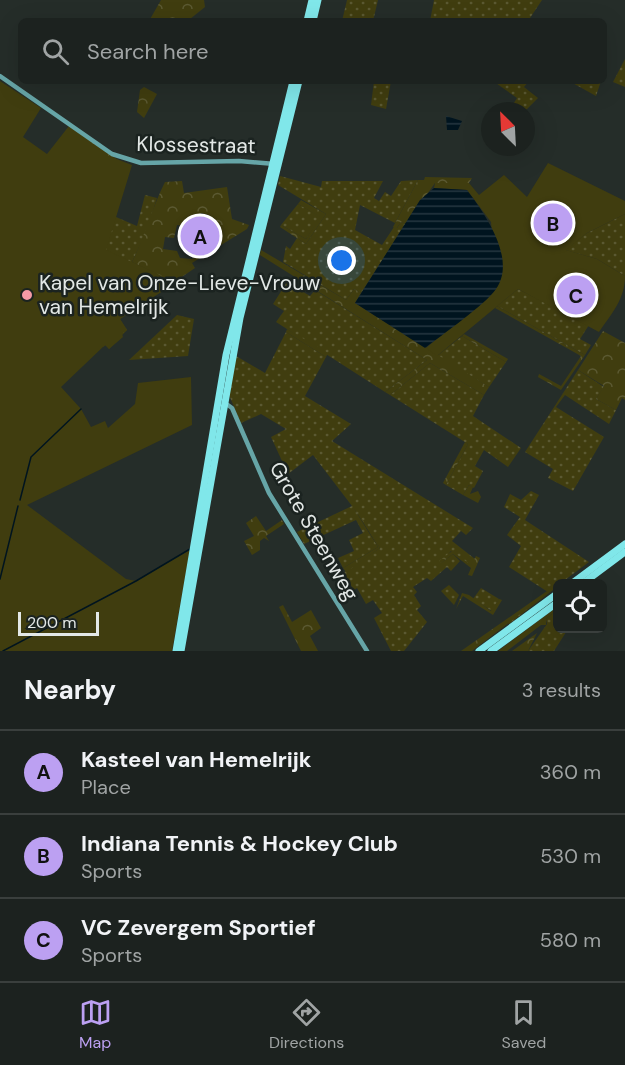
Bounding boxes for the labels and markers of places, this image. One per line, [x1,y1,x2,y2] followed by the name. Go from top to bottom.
[534,200,572,246] pin: B
[180,214,220,258] pin: A
[39,269,320,321] place label: Kapel van Onze-Lieve-Vrouw van Hemelrijk
[556,272,596,318] pin: C
[20,288,34,302] marker: Kapel van Onze-Lieve-Vrouw van Hemelrijk

